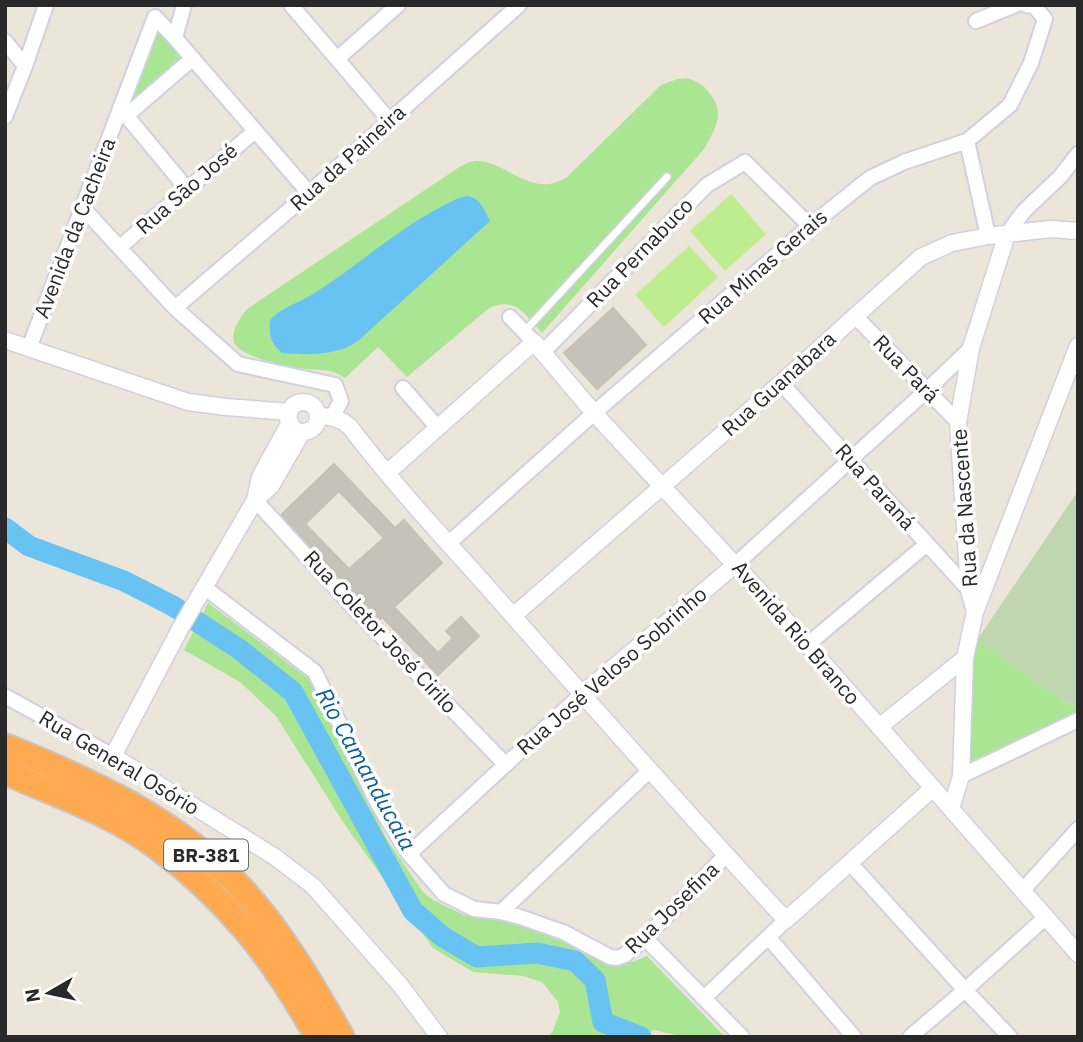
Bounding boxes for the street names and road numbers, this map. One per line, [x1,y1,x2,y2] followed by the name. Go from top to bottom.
[284,98,411,217] street label: Rua da Paineira
[27,133,121,322] street label: Avenida da Cacheira
[130,136,243,240] street label: Rua São José
[580,191,699,313] street label: Rua Pernabuco
[692,202,833,330] street label: Rua Minas Gerais
[715,324,841,442] street label: Rua Guanabara
[867,328,946,408] street label: Rua Pará
[944,428,984,588] street label: Rua da Nascente
[829,437,922,536] street label: Rua Paraná
[298,544,464,719] street label: Rua Coletor José Cirilo
[726,554,867,710] street label: Avenida Rio Branco
[510,580,712,761] street label: Rua José Veloso Sobrinho
[34,703,205,821] street label: Rua General Osório
[164,840,248,870] road number: BR-381
[618,855,724,959] street label: Rua Josefina

